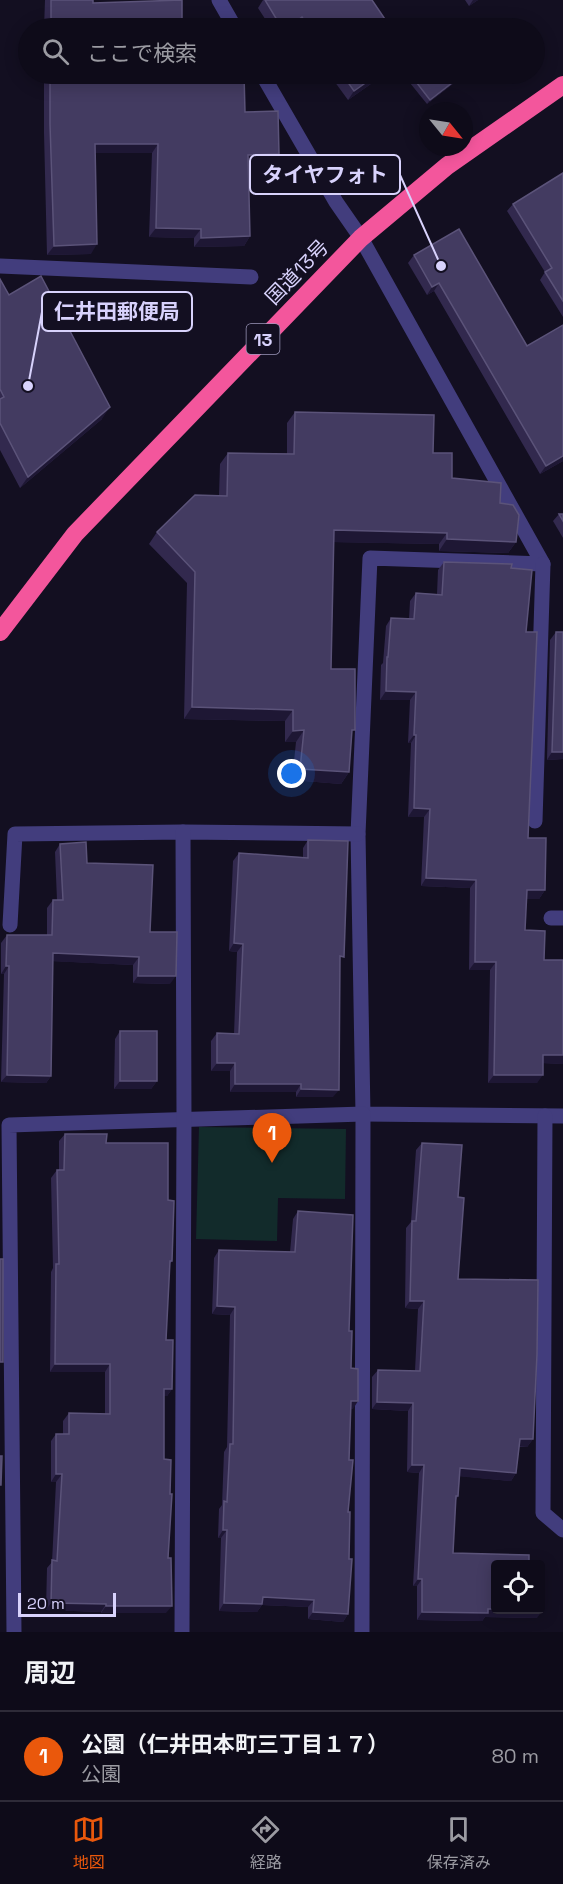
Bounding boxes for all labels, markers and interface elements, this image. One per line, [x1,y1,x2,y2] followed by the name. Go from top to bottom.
[18,18,545,84] search box
[39,35,72,68] icon: search
[87,39,197,67] text: ここで検索
[419,102,473,156] north arrow
[250,155,400,194] callout: タイヤフォト
[262,161,388,188] text: タイヤフォト
[260,234,334,310] street label: 国道13号
[42,292,192,331] callout: 仁井田郵便局
[54,298,180,325] text: 仁井田郵便局
[246,324,280,354] road number: 13
[277,759,306,788] your location
[252,1114,292,1163] pin: 1
[491,1560,545,1614] map controls
[491,1560,545,1614] button: locate
[18,1590,116,1618] scale bar
[27,1593,65,1614] text: 20 m
[24,1656,76,1690] text: 周辺
[81,1730,389,1758] text: 公園（仁井田本町三丁目１７）
[39,1743,48,1769] text: 1
[491,1743,539,1769] text: 80 m
[81,1761,121,1787] text: 公園
[72,1813,105,1873] tab: 地図
[249,1813,282,1873] tab: 経路
[427,1813,491,1873] tab: 保存済み

